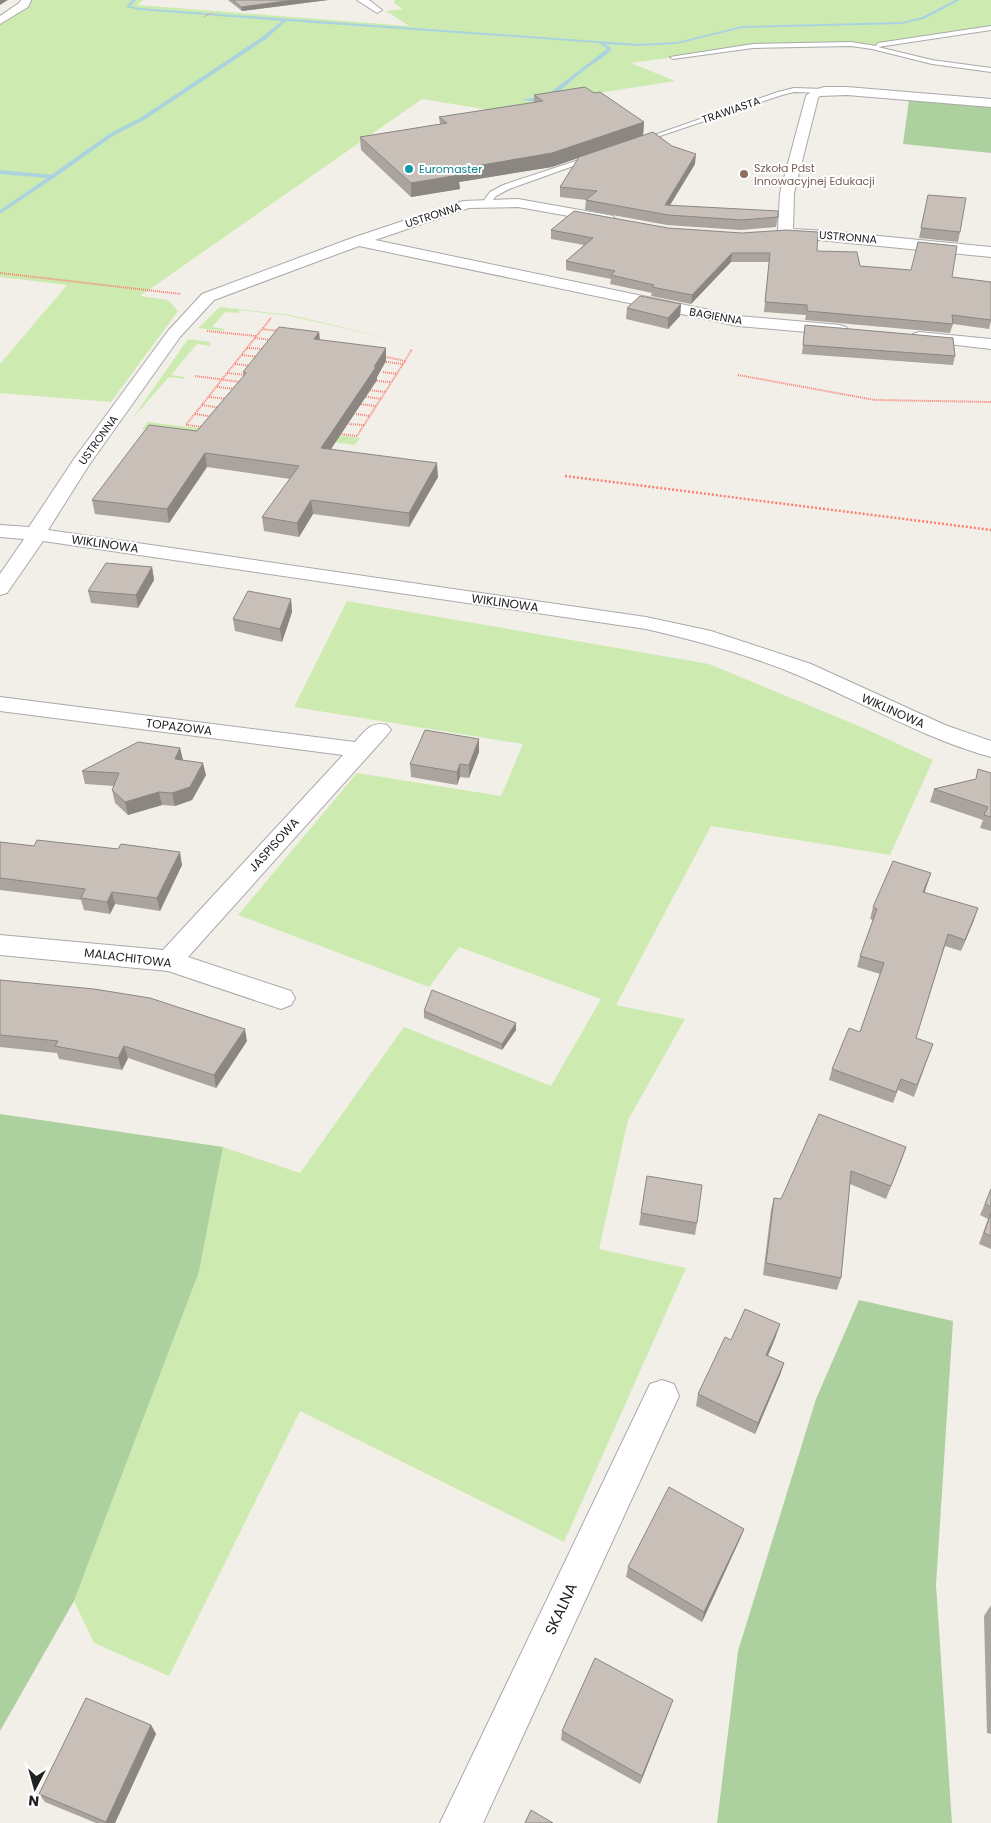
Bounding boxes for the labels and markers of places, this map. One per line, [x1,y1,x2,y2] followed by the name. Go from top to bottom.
[754,160,875,189] place label: Szkoła Pdst Innowacyjnej Edukacji
[419,161,482,177] place label: Euromaster
[403,163,415,175] marker: Euromaster
[738,168,750,180] marker: Szkoła Pdst Innowacyjnej Edukacji

